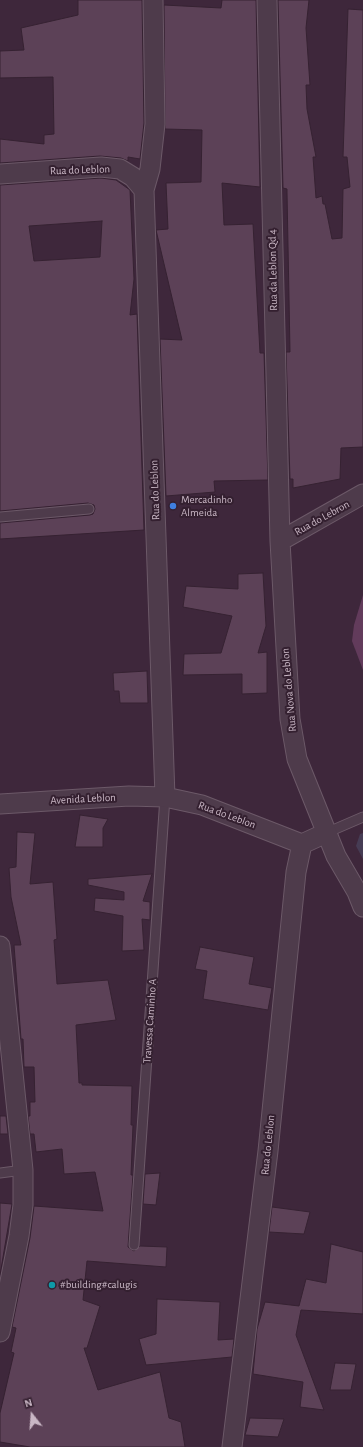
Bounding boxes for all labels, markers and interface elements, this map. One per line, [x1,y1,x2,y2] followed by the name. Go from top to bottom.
[50,162,110,178] street label: Rua do Leblon
[266,229,280,311] street label: Rua da Leblon Qd 4
[147,460,163,520] street label: Rua do Leblon
[181,493,232,519] place label: Mercadinho Almeida
[292,497,352,539] street label: Rua do Lebron
[168,501,178,511] marker: Mercadinho Almeida
[279,648,299,732] street label: Rua Nova do Leblon
[50,791,116,807] street label: Avenida Leblon
[196,799,258,831] street label: Rua do Leblon
[140,978,160,1064] street label: Travessa Caminho A
[258,1114,278,1176] street label: Rua do Leblon
[60,1278,137,1292] place label: #building#calugis
[47,1280,57,1290] marker: #building#calugis
[12,1395,52,1435] north arrow
[23,1397,34,1409] text: N

